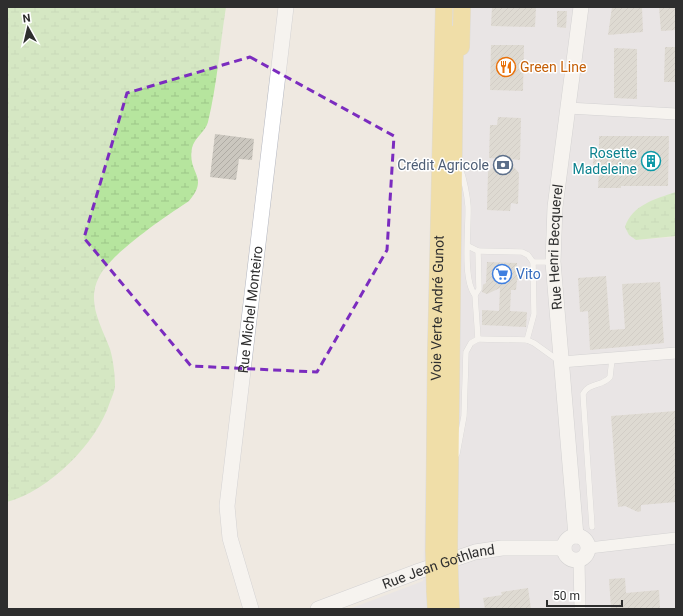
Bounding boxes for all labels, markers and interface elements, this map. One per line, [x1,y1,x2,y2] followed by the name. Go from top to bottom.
[8,8,48,48] north arrow
[22,12,32,26] text: N
[495,56,517,78] restaurant icon: Green Line
[520,59,586,75] place label: Green Line
[572,145,637,177] place label: Rosette Madeleine
[640,150,662,172] building icon: Rosette Madeleine
[492,154,514,176] bank icon: Crédit Agricole
[397,157,489,173] place label: Crédit Agricole
[545,183,566,311] street label: Rue Henri Becquerel
[428,235,447,381] street label: Voie Verte André Gunot
[235,245,266,374] street label: Rue Michel Monteiro
[491,263,513,285] supermarket icon: Vito
[516,266,541,282] place label: Vito
[380,541,496,592] street label: Rue Jean Gothland
[547,582,622,608] scale bar
[553,589,580,603] text: 50 m

